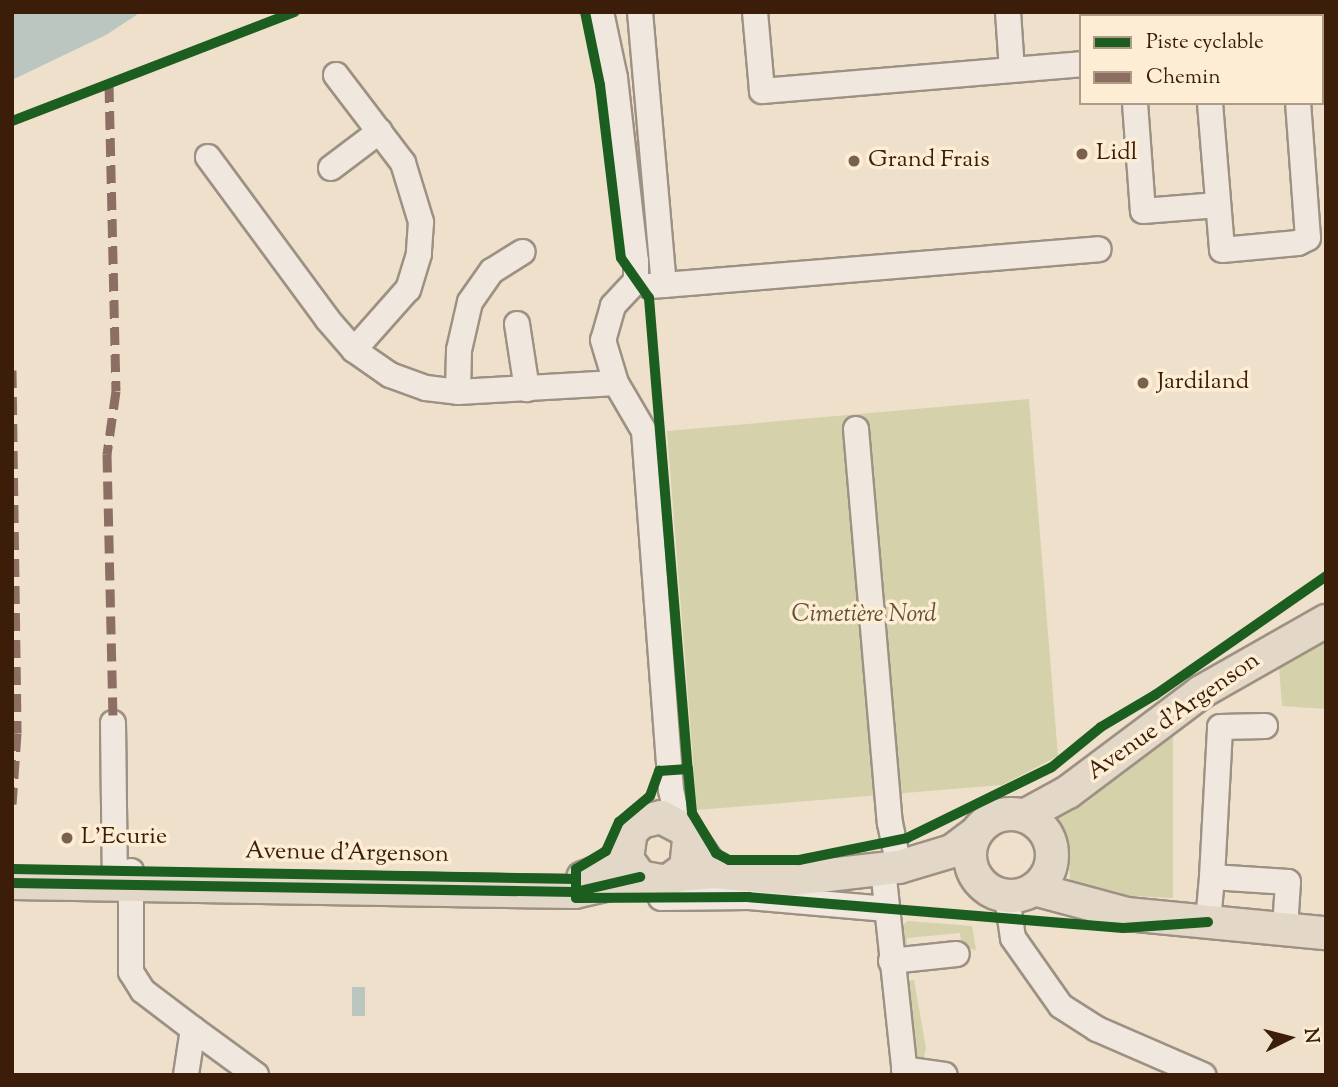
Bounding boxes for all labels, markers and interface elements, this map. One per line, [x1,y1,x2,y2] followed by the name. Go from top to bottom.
[1079,14,1324,105] legend
[1146,28,1264,58] text: Piste cyclable
[1146,63,1221,93] text: Chemin
[1096,140,1137,168] place label: Lidl
[1074,146,1090,162] marker: Lidl
[868,147,990,175] place label: Grand Frais
[846,153,862,169] marker: Grand Frais
[1157,369,1249,397] place label: Jardiland
[1135,375,1151,391] marker: Jardiland
[792,602,936,630] park label: Cimetière Nord
[1082,647,1266,787] street label: Avenue d'Argenson
[81,824,167,852] place label: L'Ecurie
[59,830,75,846] marker: L'Ecurie
[245,838,449,870] street label: Avenue d'Argenson
[1254,1003,1324,1073] north arrow
[1296,1027,1325,1045] text: N

